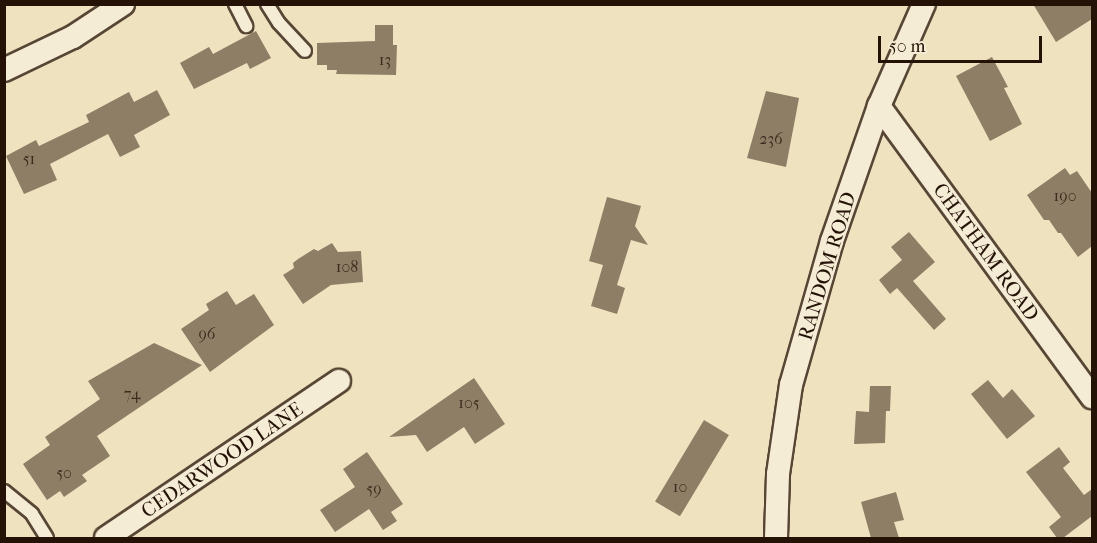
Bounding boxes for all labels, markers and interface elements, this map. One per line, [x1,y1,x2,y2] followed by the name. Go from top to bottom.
[881,24,1044,62] scale bar
[889,36,925,57] text: 50 m
[379,50,391,70] house number: 13
[759,129,783,149] house number: 236
[23,149,35,169] house number: 51
[928,179,1044,325] street label: CHATHAM ROAD
[1054,186,1076,206] house number: 190
[793,189,861,343] street label: RANDOM ROAD
[336,257,358,277] house number: 108
[198,324,216,344] house number: 96
[124,384,140,404] house number: 74
[458,393,480,413] house number: 105
[137,397,307,523] street label: CEDARWOOD LANE
[56,463,72,483] house number: 50
[673,477,687,497] house number: 10
[366,479,382,499] house number: 59

